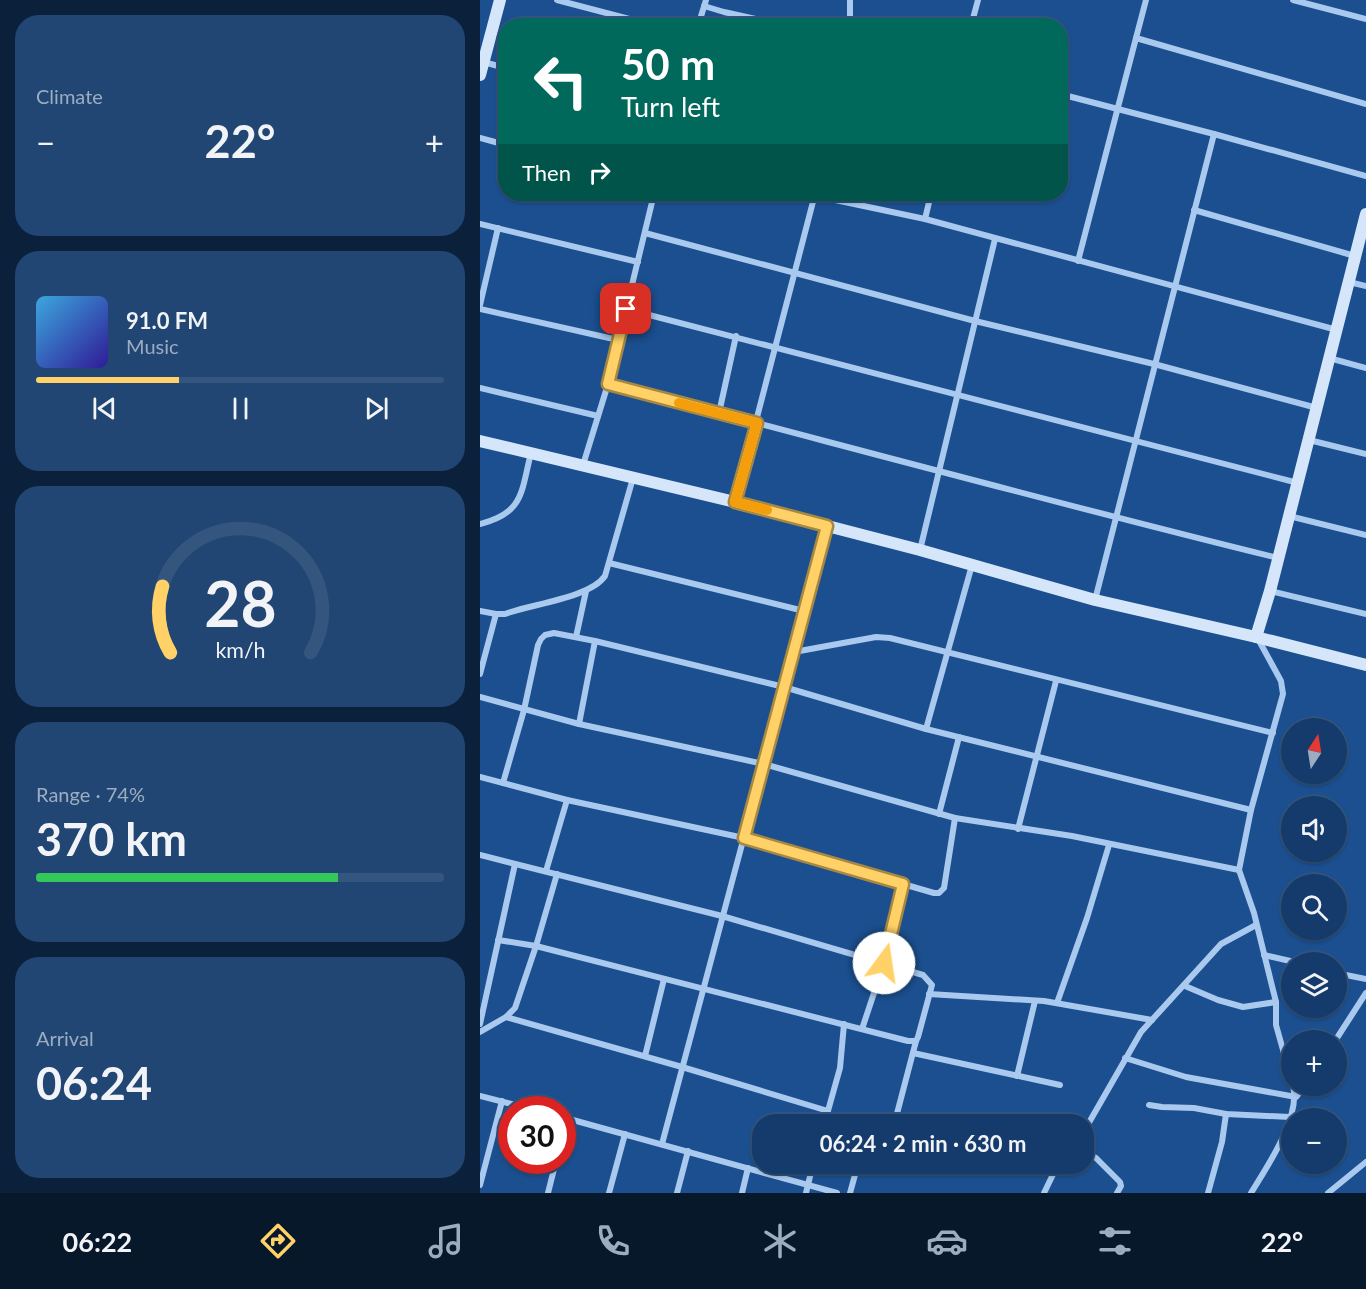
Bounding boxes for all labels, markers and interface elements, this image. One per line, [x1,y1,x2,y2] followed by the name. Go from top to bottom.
[621,39,715,89] text: 50 m
[522,42,600,120] icon: left
[36,84,103,108] text: Climate
[621,90,720,123] text: Turn left
[205,114,275,168] text: 22°
[36,122,55,162] text: −
[425,122,444,162] text: +
[583,156,616,189] icon: right
[522,159,571,186] text: Then
[600,283,651,334] pin
[609,292,642,325] icon: arrive
[126,307,208,334] text: 91.0 FM
[126,334,179,358] text: Music
[88,392,121,425] icon: previous
[224,392,257,425] icon: pause
[360,392,393,425] icon: next
[204,566,276,641] text: 28
[215,638,265,664] text: km/h
[1281,718,1347,784] north arrow
[1281,718,1347,1174] map controls
[36,782,145,806] text: Range · 74%
[1281,796,1347,862] button: sound
[36,812,187,866] text: 370 km
[1281,874,1347,940] button: search
[852,931,916,995] position arrow
[1281,952,1347,1018] button: layers
[36,1026,94,1050] text: Arrival
[1281,1030,1347,1096] button: +
[36,1056,152,1110] text: 06:24
[498,1096,576,1174] speed limit sign: 30
[1281,1108,1347,1174] button: −
[820,1130,1026,1157] text: 06:24 · 2 min · 630 m
[257,1220,299,1262] icon: directions
[425,1220,467,1262] icon: music
[592,1220,634,1262] icon: phone
[759,1220,801,1262] icon: climate
[926,1220,968,1262] icon: car
[1094,1220,1136,1262] icon: filters
[63,1225,132,1258] text: 06:22
[1261,1225,1303,1258] text: 22°

